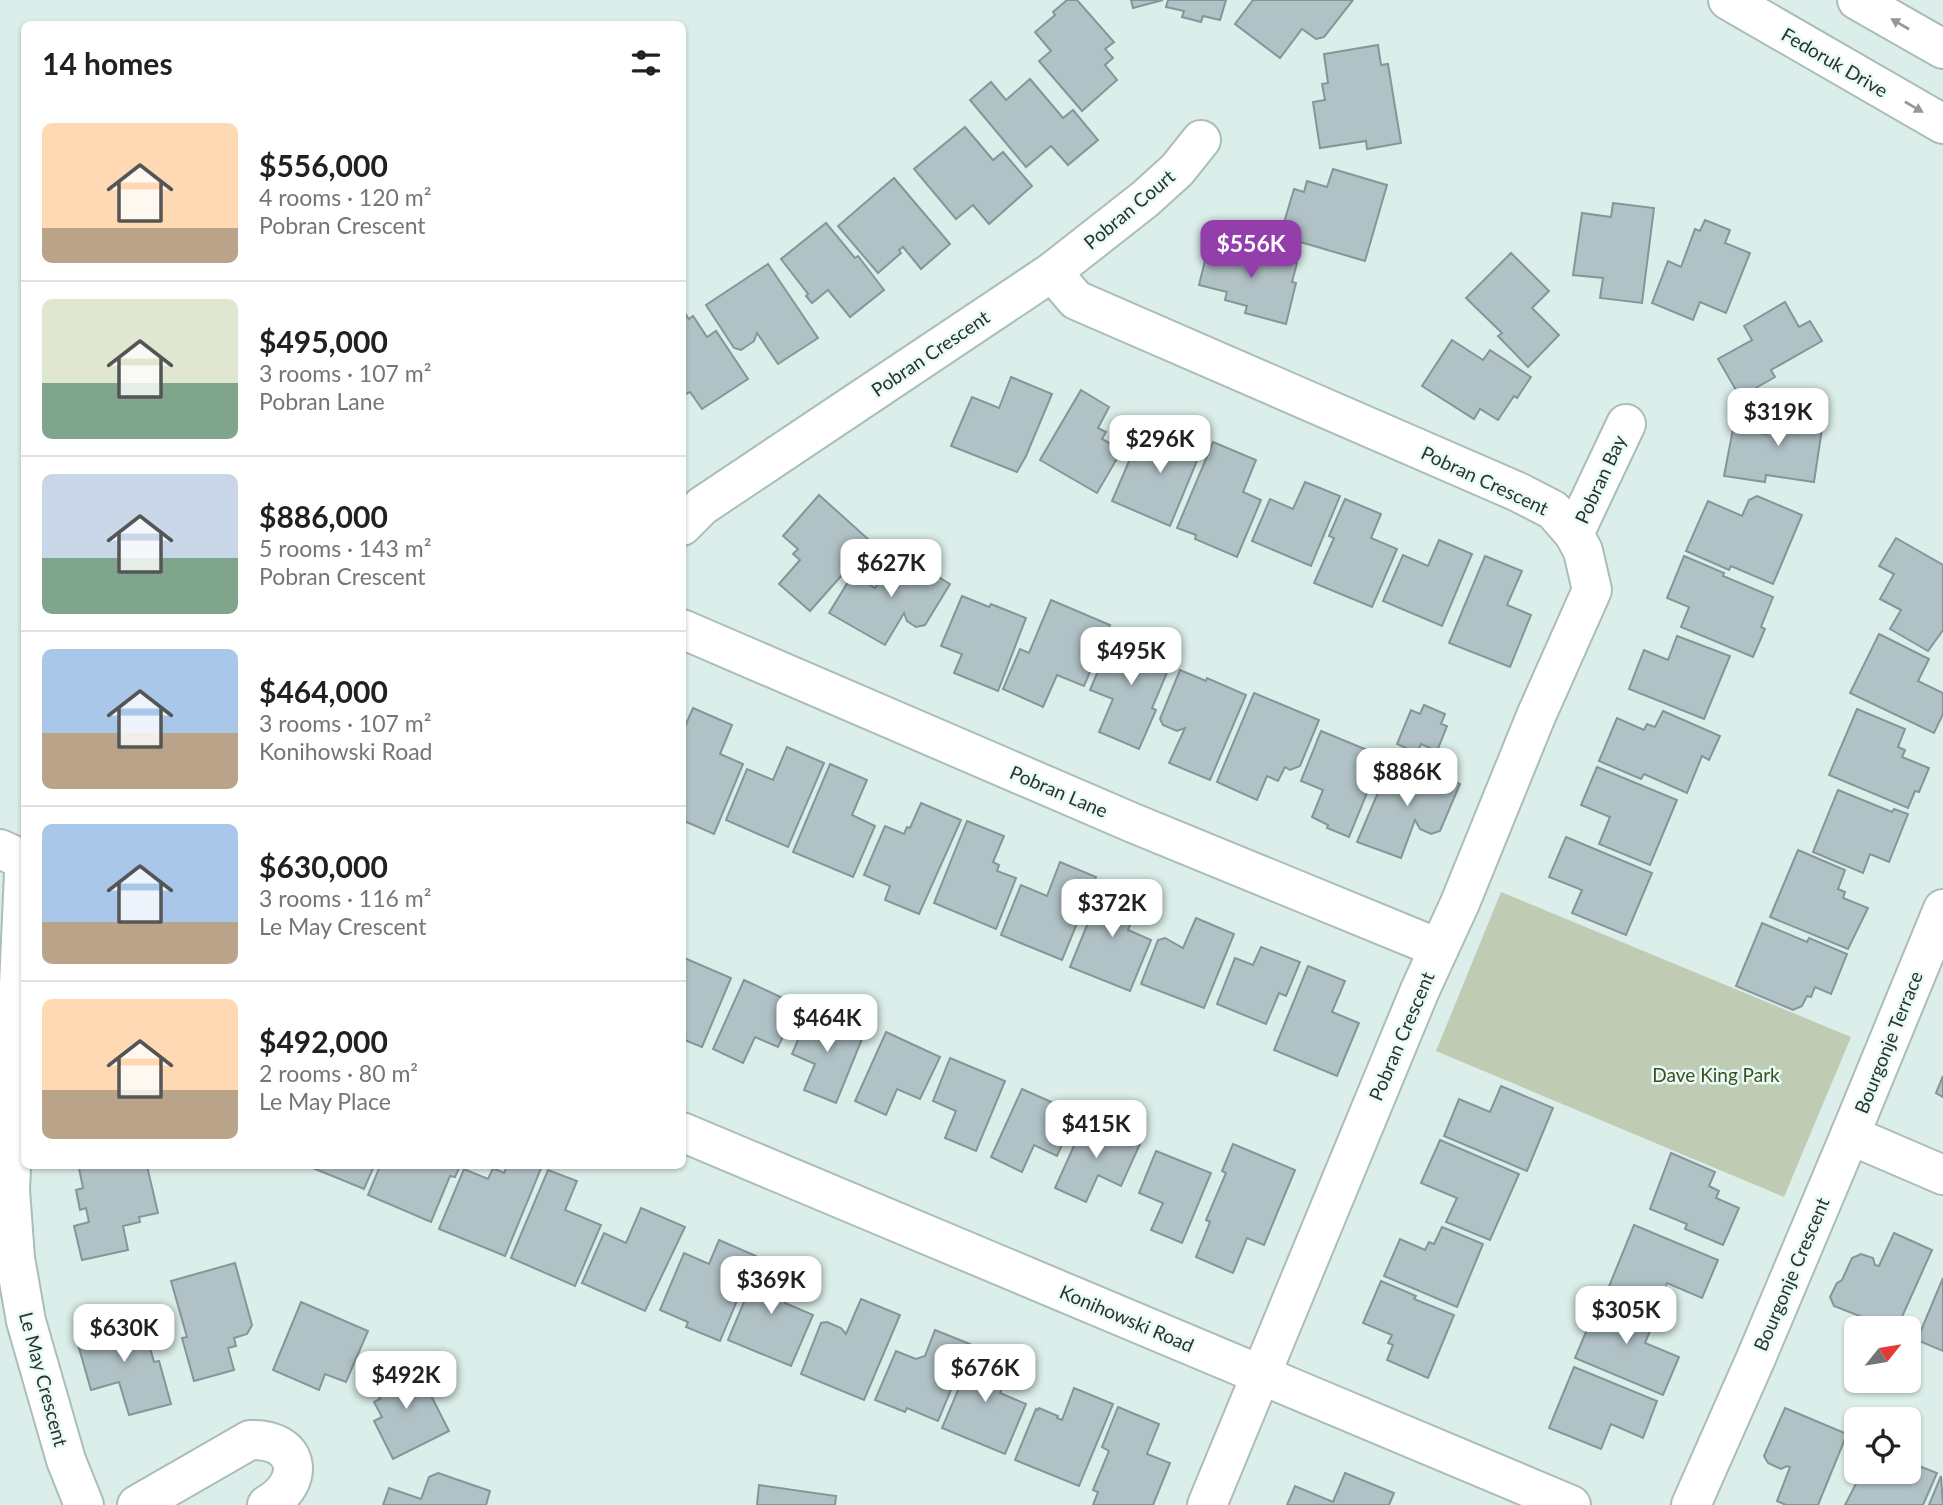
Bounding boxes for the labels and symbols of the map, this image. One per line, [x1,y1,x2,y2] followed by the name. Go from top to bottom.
[1891,18,1910,31] one-way arrow
[1778,22,1892,102] street label: Fedoruk Drive
[1905,101,1924,113] one-way arrow
[1079,164,1179,254] street label: Pobran Court
[1202,220,1300,280] pin: $556K
[867,305,994,401] street label: Pobran Crescent
[1729,388,1827,448] pin: $319K
[1111,416,1209,475] pin: $296K
[1569,431,1631,527] street label: Pobran Bay
[1418,440,1552,520] street label: Pobran Crescent
[842,540,940,599] pin: $627K
[1082,628,1180,687] pin: $495K
[1358,748,1456,808] pin: $886K
[1007,760,1111,822] street label: Pobran Lane
[1063,880,1161,939] pin: $372K
[1364,968,1439,1104] street label: Pobran Crescent
[1849,968,1927,1116] street label: Bourgonje Terrace
[778,995,876,1054] pin: $464K
[1652,1063,1780,1086] park label: Dave King Park
[1047,1100,1145,1160] pin: $415K
[1748,1194,1834,1354] street label: Bourgonje Crescent
[722,1256,820,1316] pin: $369K
[1057,1279,1197,1357] street label: Konihowski Road
[1577,1286,1675,1346] pin: $305K
[75,1304,173,1364] pin: $630K
[15,1309,73,1449] street label: Le May Crescent
[1844,1316,1922,1393] north arrow
[936,1344,1034,1404] pin: $676K
[357,1352,455,1411] pin: $492K

